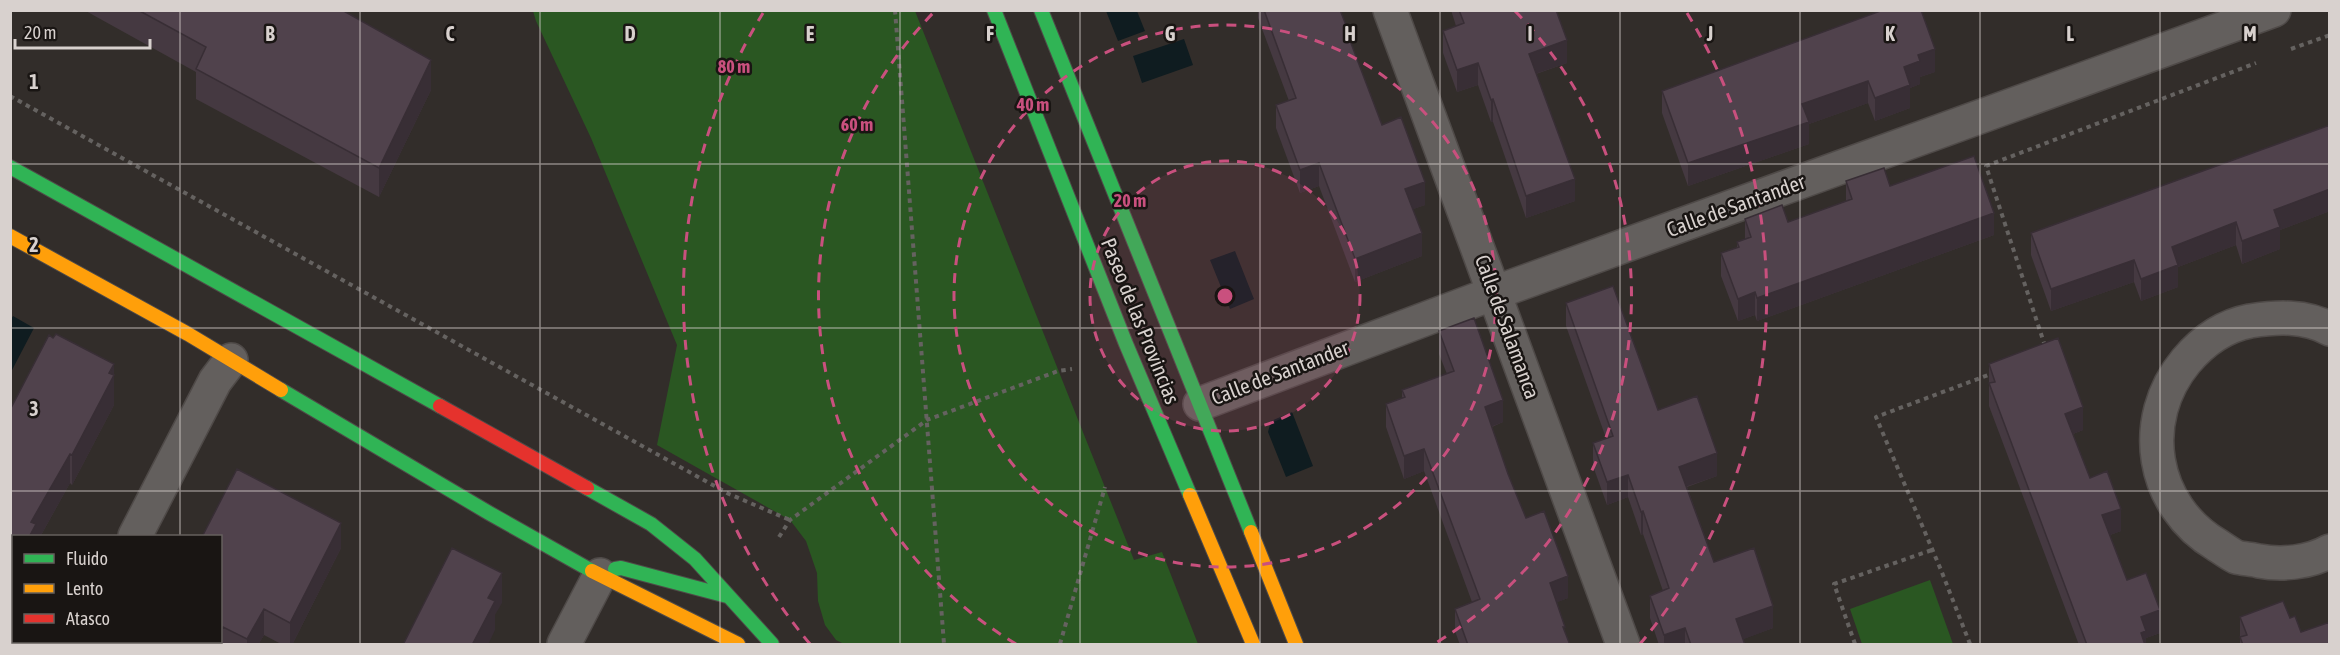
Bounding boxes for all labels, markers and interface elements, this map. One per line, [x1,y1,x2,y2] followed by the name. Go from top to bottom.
[15,12,150,50] scale bar
[24,22,56,43] text: 20 m
[265,22,275,45] text: B
[446,22,455,45] text: C
[624,22,636,45] text: D
[806,22,815,45] text: E
[986,22,994,45] text: F
[1165,22,1176,45] text: G
[1344,22,1356,45] text: H
[1527,22,1533,45] text: I
[1706,22,1713,45] text: J
[1885,22,1895,45] text: K
[2066,22,2074,45] text: L
[2243,22,2257,45] text: M
[718,56,750,77] text: 80 m
[29,70,39,93] text: 1
[1016,94,1049,115] text: 40 m
[841,114,873,135] text: 60 m
[1663,169,1809,241] street label: Calle de Santander
[1114,190,1146,211] text: 20 m
[29,233,39,256] text: 2
[1097,234,1185,407] street label: Paseo de las Provincias
[1471,251,1545,402] street label: Calle de Salamanca
[1215,286,1235,306] centre of rings
[1207,335,1353,409] street label: Calle de Santander
[29,397,39,420] text: 3
[12,535,222,643] legend
[66,548,108,569] text: Fluido
[66,578,103,599] text: Lento
[66,608,110,629] text: Atasco

